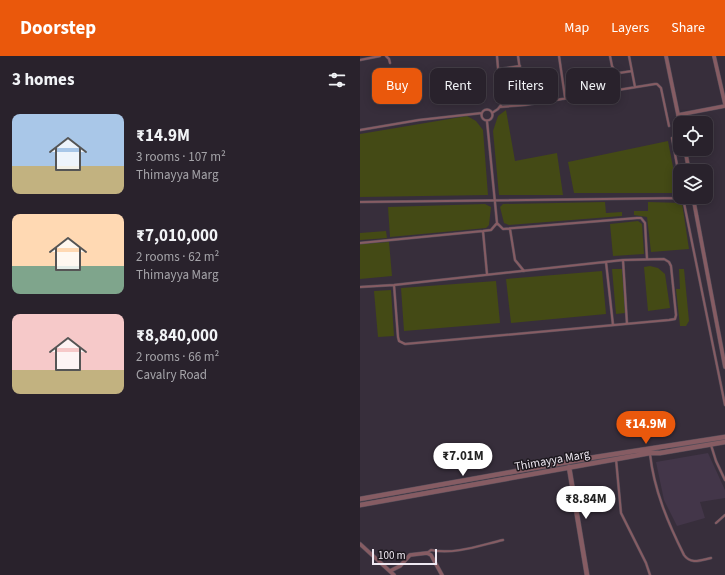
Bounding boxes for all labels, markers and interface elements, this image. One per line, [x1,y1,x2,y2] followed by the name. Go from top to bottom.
[20,15,96,42] text: Doorstep
[564,18,589,38] text: Map
[611,18,649,38] text: Layers
[671,18,705,38] text: Share
[12,68,74,92] text: 3 homes
[372,68,422,104] chip: Buy
[430,68,486,104] chip: Rent
[494,68,558,104] chip: Filters
[566,68,620,104] chip: New
[326,69,348,91] icon: filters
[673,116,713,204] map controls
[673,116,713,156] button: locate
[136,124,190,148] text: ₹14.9M
[44,130,92,178] icon: home
[136,148,226,166] text: 3 rooms · 107 m²
[673,164,713,204] button: layers
[136,166,219,184] text: Thimayya Marg
[136,224,218,248] text: ₹7,010,000
[44,230,92,278] icon: home
[136,248,219,266] text: 2 rooms · 62 m²
[136,266,219,284] text: Thimayya Marg
[136,324,218,348] text: ₹8,840,000
[44,330,92,378] icon: home
[136,348,219,366] text: 2 rooms · 66 m²
[136,366,207,384] text: Cavalry Road
[613,411,679,445] pin: ₹14.9M
[625,415,667,433] text: ₹14.9M
[430,443,496,477] pin: ₹7.01M
[513,446,591,475] street label: Thimayya Marg
[442,447,484,465] text: ₹7.01M
[553,486,619,520] pin: ₹8.84M
[565,490,607,508] text: ₹8.84M
[372,547,437,566] scale bar
[378,548,406,563] text: 100 m

